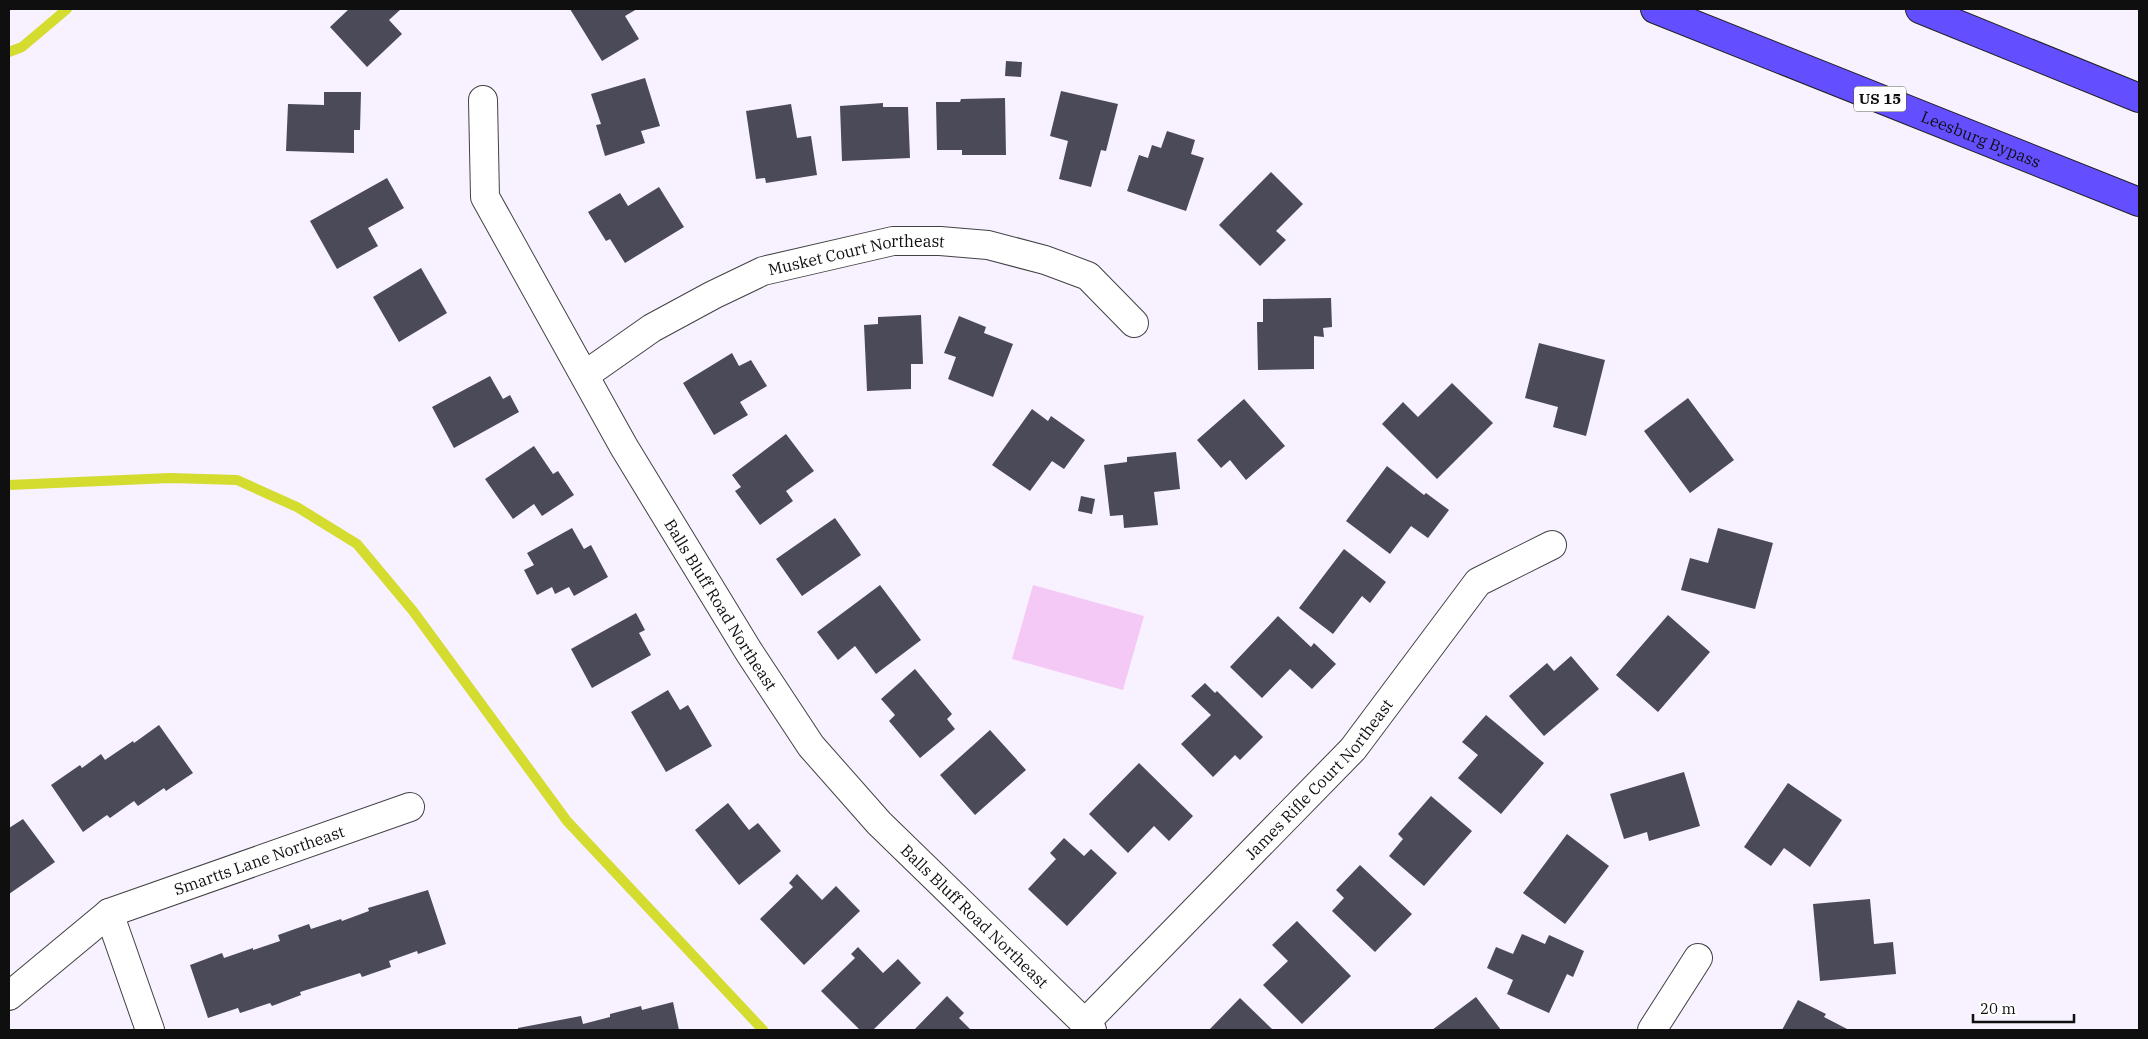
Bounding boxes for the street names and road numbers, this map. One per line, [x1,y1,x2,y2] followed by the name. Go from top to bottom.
[1854,86,1906,112] road number: US 15
[1918,106,2044,172] street label: Leesburg Bypass
[766,231,946,280] street label: Musket Court Northeast
[660,515,782,694] street label: Balls Bluff Road Northeast
[1241,695,1397,864] street label: James Rifle Court Northeast
[171,821,347,899] street label: Smartts Lane Northeast
[897,840,1053,992] street label: Balls Bluff Road Northeast

